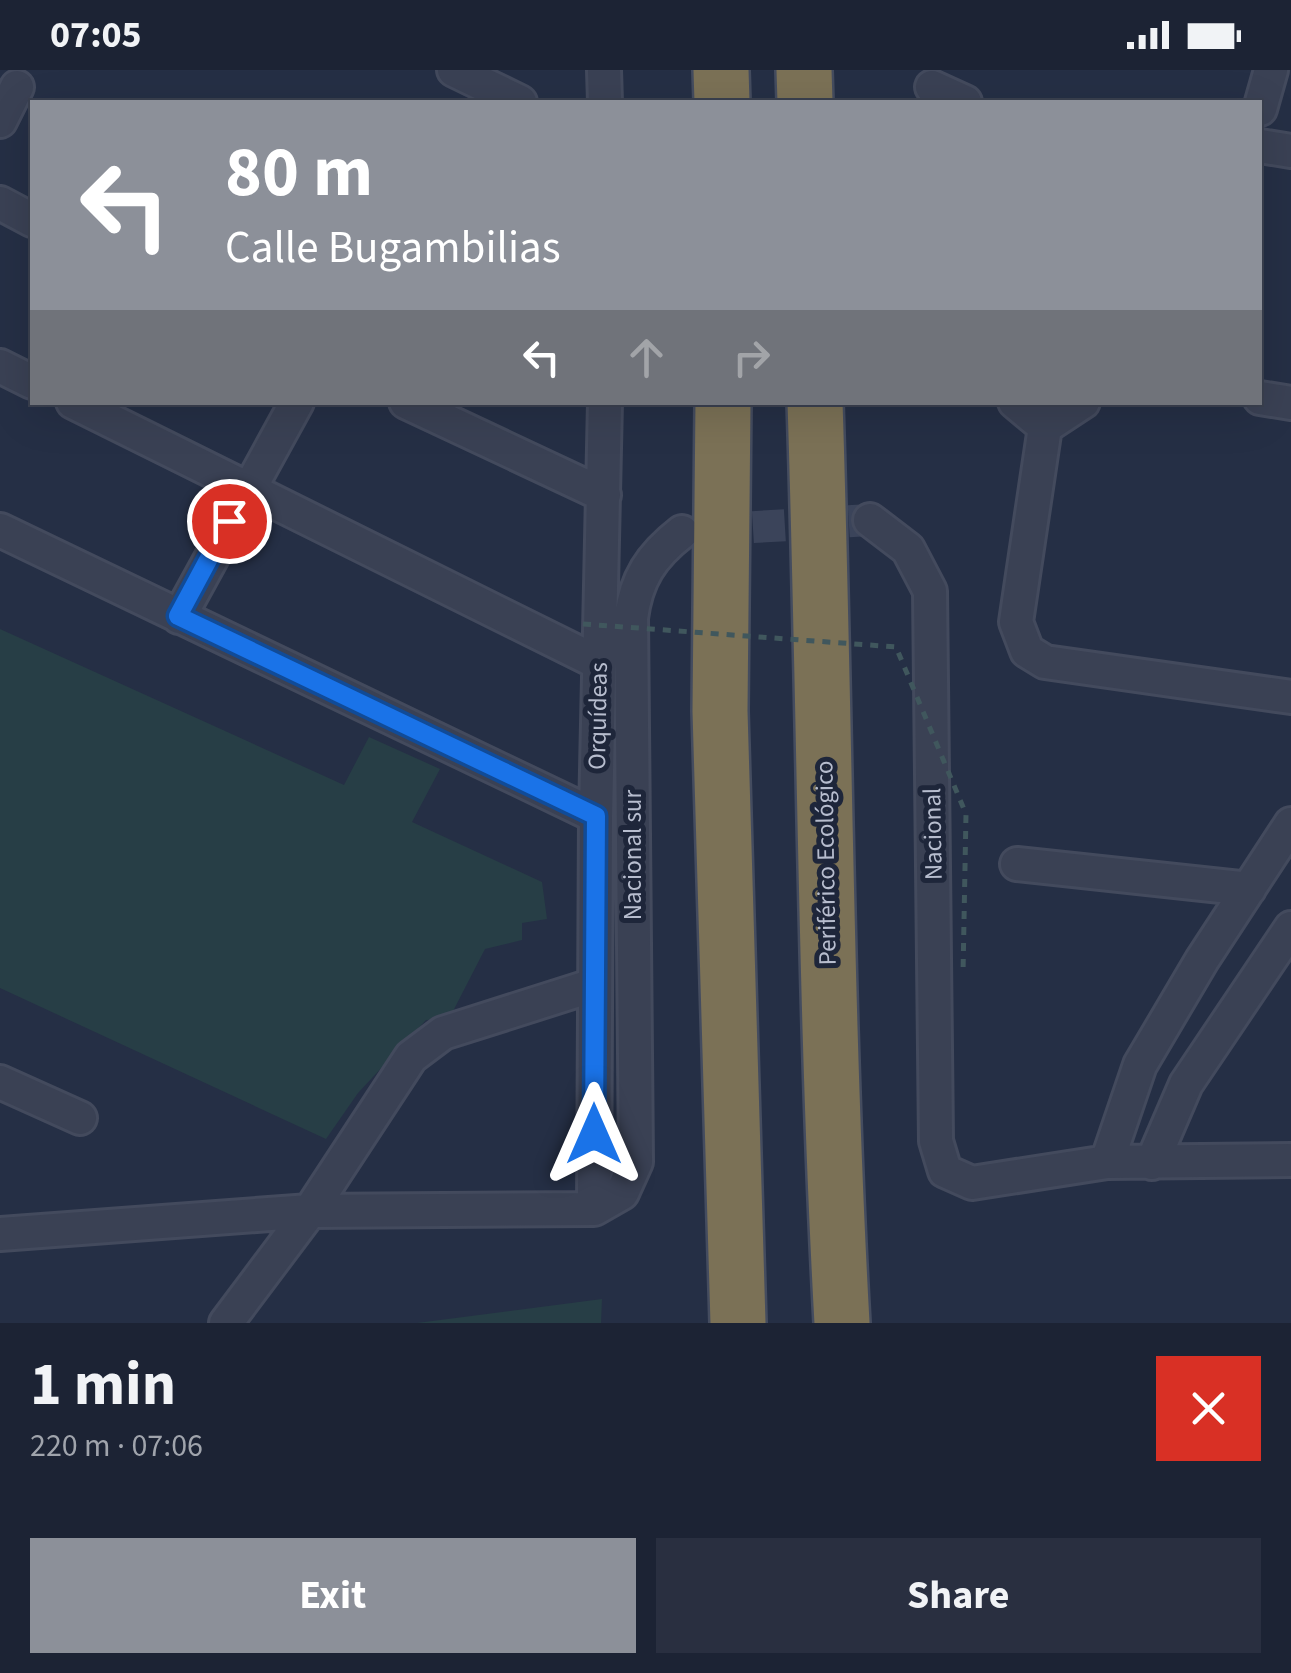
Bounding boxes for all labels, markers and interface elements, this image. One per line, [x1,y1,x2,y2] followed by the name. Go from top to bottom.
[50,8,142,62] text: 07:05
[225,123,373,223] text: 80 m
[60,140,190,270] icon: left
[225,216,561,280] text: Calle Bugambilias
[514,330,569,385] icon: left
[619,330,674,385] icon: ahead
[724,330,779,385] icon: right
[187,479,272,564] pin
[202,494,257,549] icon: arrive
[579,662,617,770] street label: Orquídeas
[806,760,846,966] street label: Periférico Ecológico
[914,787,952,881] street label: Nacional
[615,790,651,920] street label: Nacional sur
[542,1082,646,1186] position arrow
[30,1343,176,1428] text: 1 min
[1156,1356,1261,1461] button: close
[30,1423,203,1469] text: 220 m · 07:06
[30,1538,636,1653] button: Exit
[656,1538,1261,1653] button: Share

